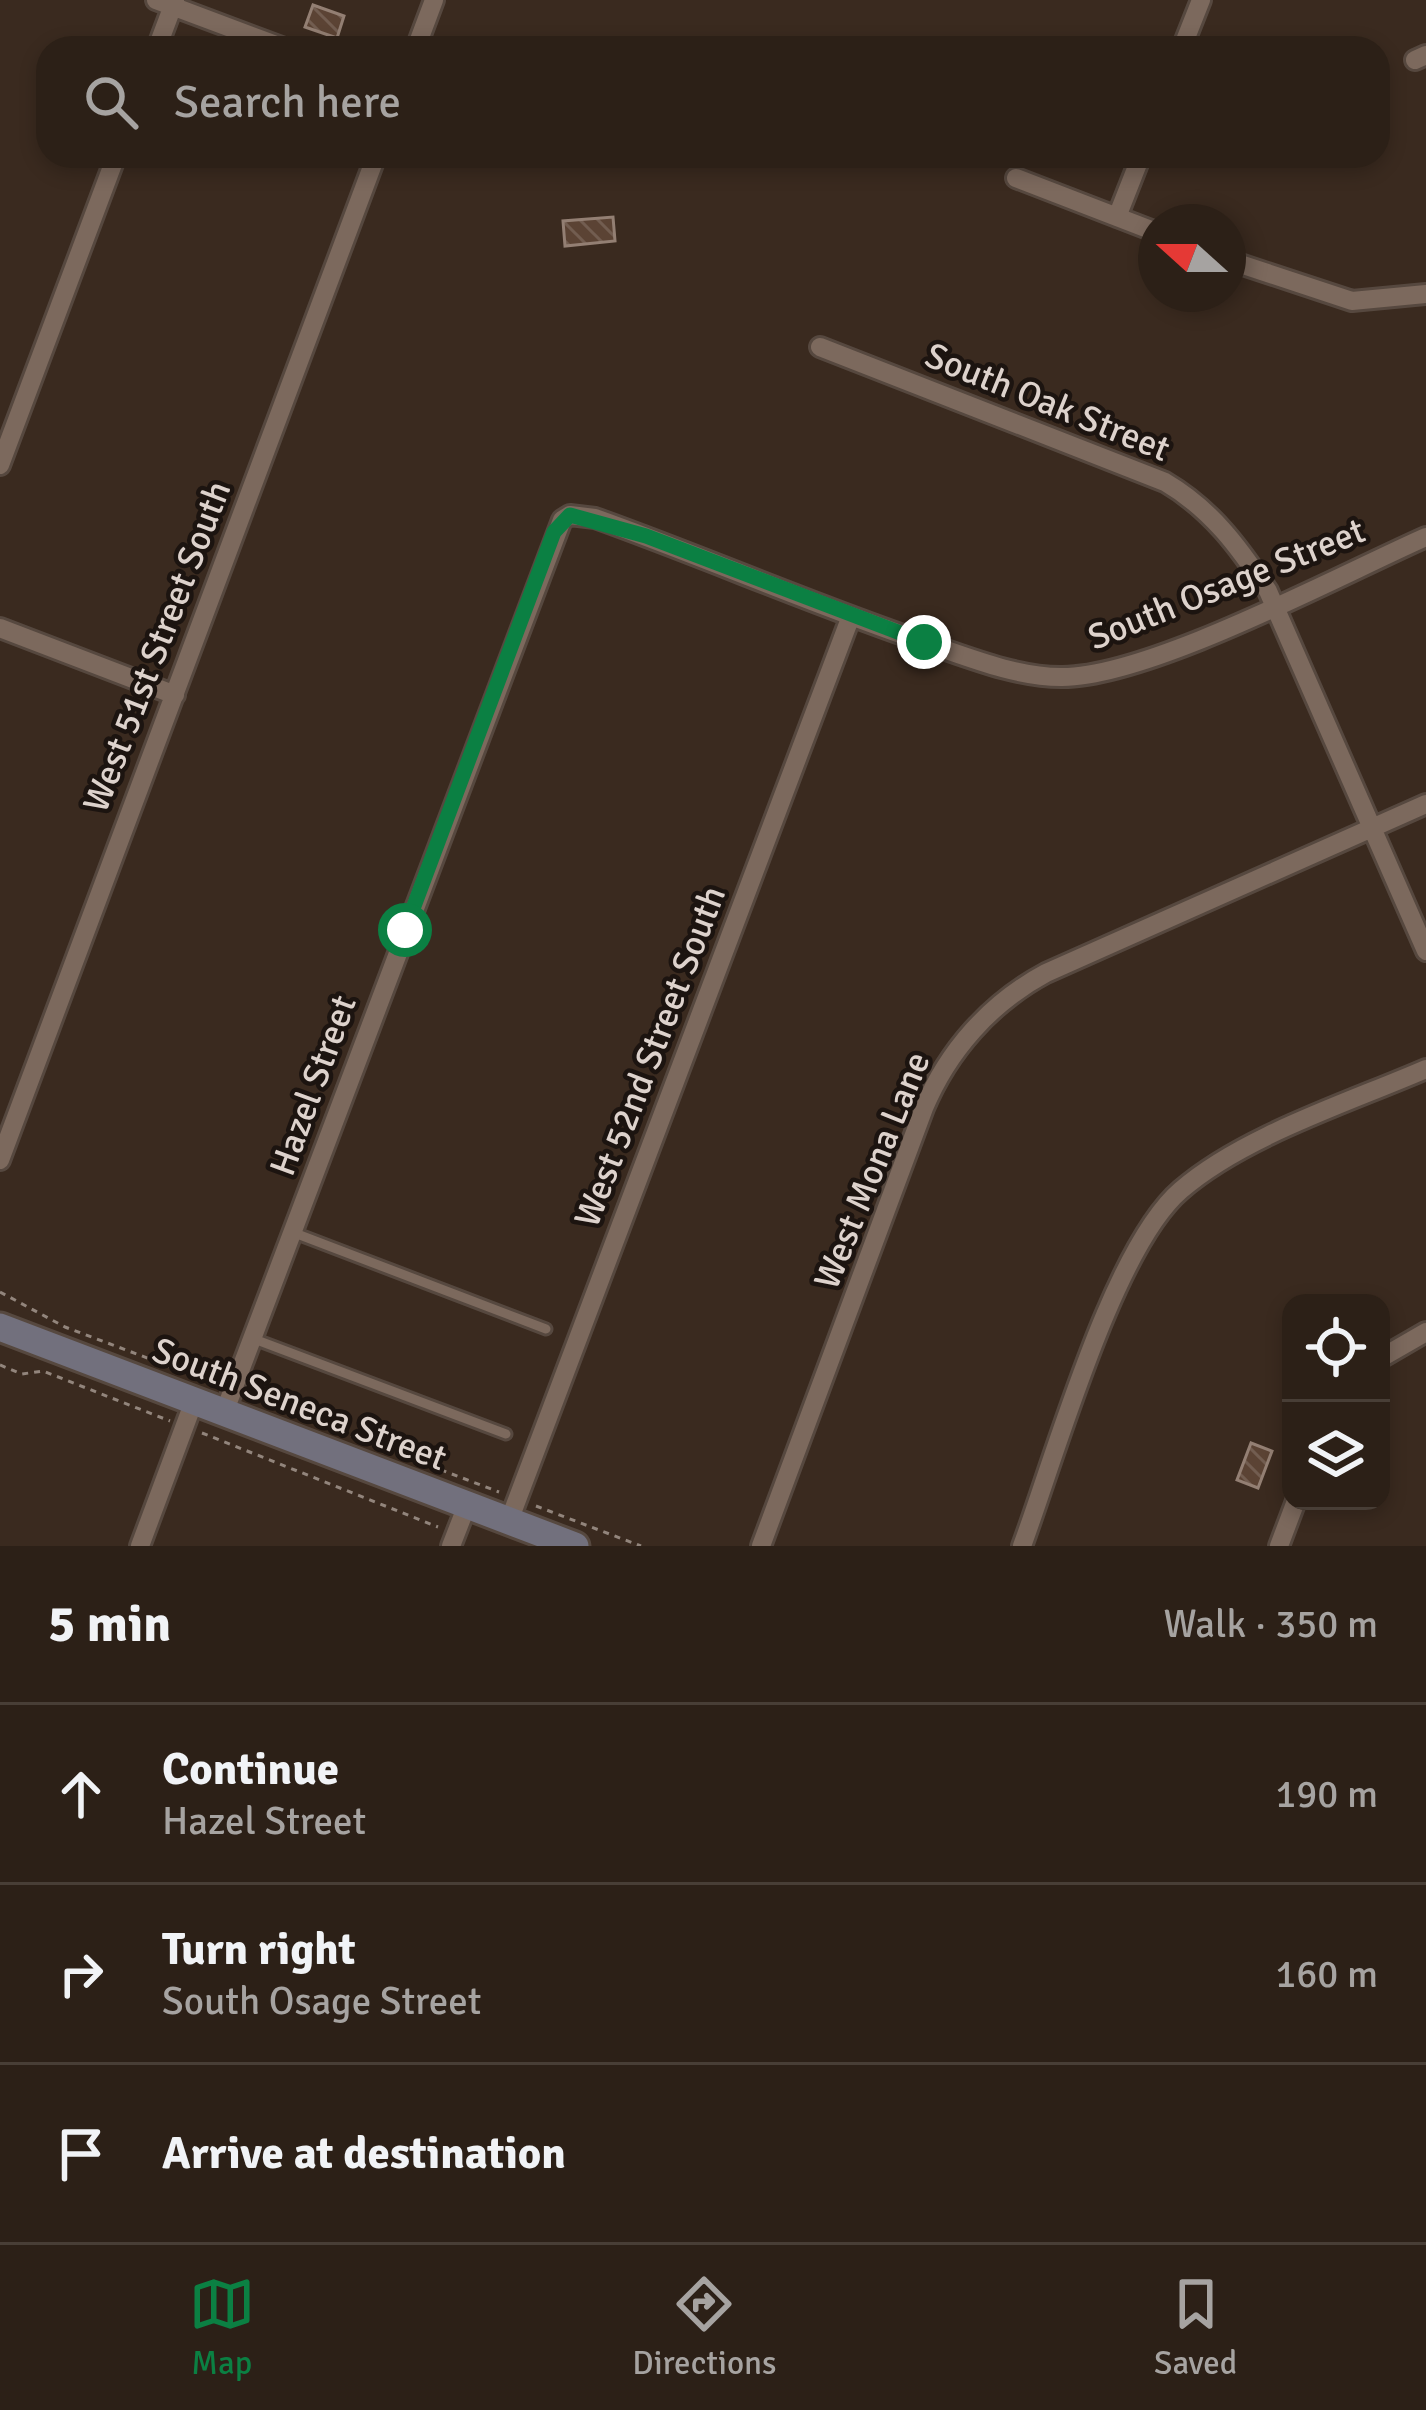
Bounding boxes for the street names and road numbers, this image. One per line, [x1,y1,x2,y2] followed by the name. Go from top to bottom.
[919,333,1176,472] street label: South Oak Street
[74,475,241,818] street label: West 51st Street South
[1081,508,1372,660] street label: South Osage Street
[565,880,736,1233] street label: West 52nd Street South
[260,989,367,1182] street label: Hazel Street
[804,1046,940,1296] street label: West Mona Lane
[146,1328,453,1481] street label: South Seneca Street

